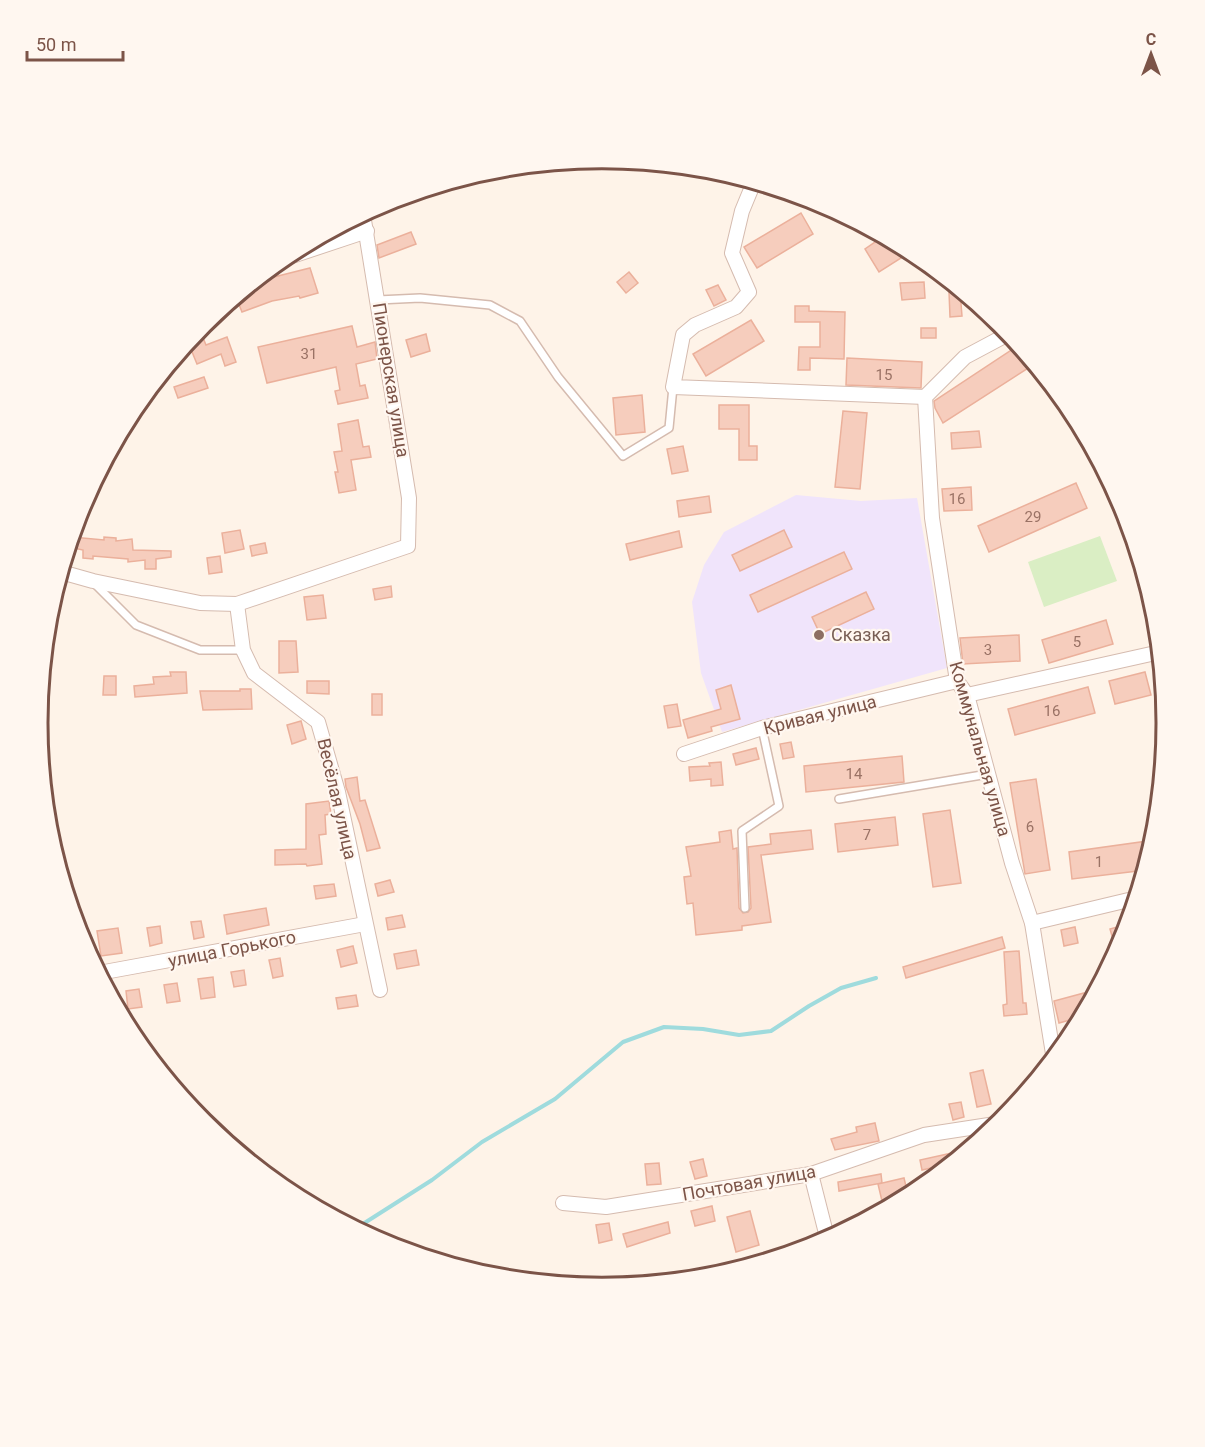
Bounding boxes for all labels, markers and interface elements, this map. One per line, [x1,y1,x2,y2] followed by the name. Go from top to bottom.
[27,24,123,62] scale bar
[1121,24,1181,84] north arrow
[1146,30,1156,49] text: С
[36,34,76,55] text: 50 m
[369,301,414,459] street label: Пионерская улица
[301,345,317,363] house number: 31
[876,366,892,384] house number: 15
[949,490,965,508] house number: 16
[1025,508,1041,526] house number: 29
[831,624,891,645] place label: Сказка
[812,628,826,642] marker: Сказка
[1073,633,1081,651] house number: 5
[984,641,992,659] house number: 3
[945,659,1016,839] street label: Коммунальная улица
[761,690,879,739] street label: Кривая улица
[1044,702,1060,720] house number: 16
[313,736,362,862] street label: Весёлая улица
[846,765,863,783] house number: 14
[1026,818,1034,836] house number: 6
[863,826,871,844] house number: 7
[1095,853,1103,871] house number: 1
[166,926,298,971] street label: улица Горького
[680,1160,817,1205] street label: Почтовая улица

